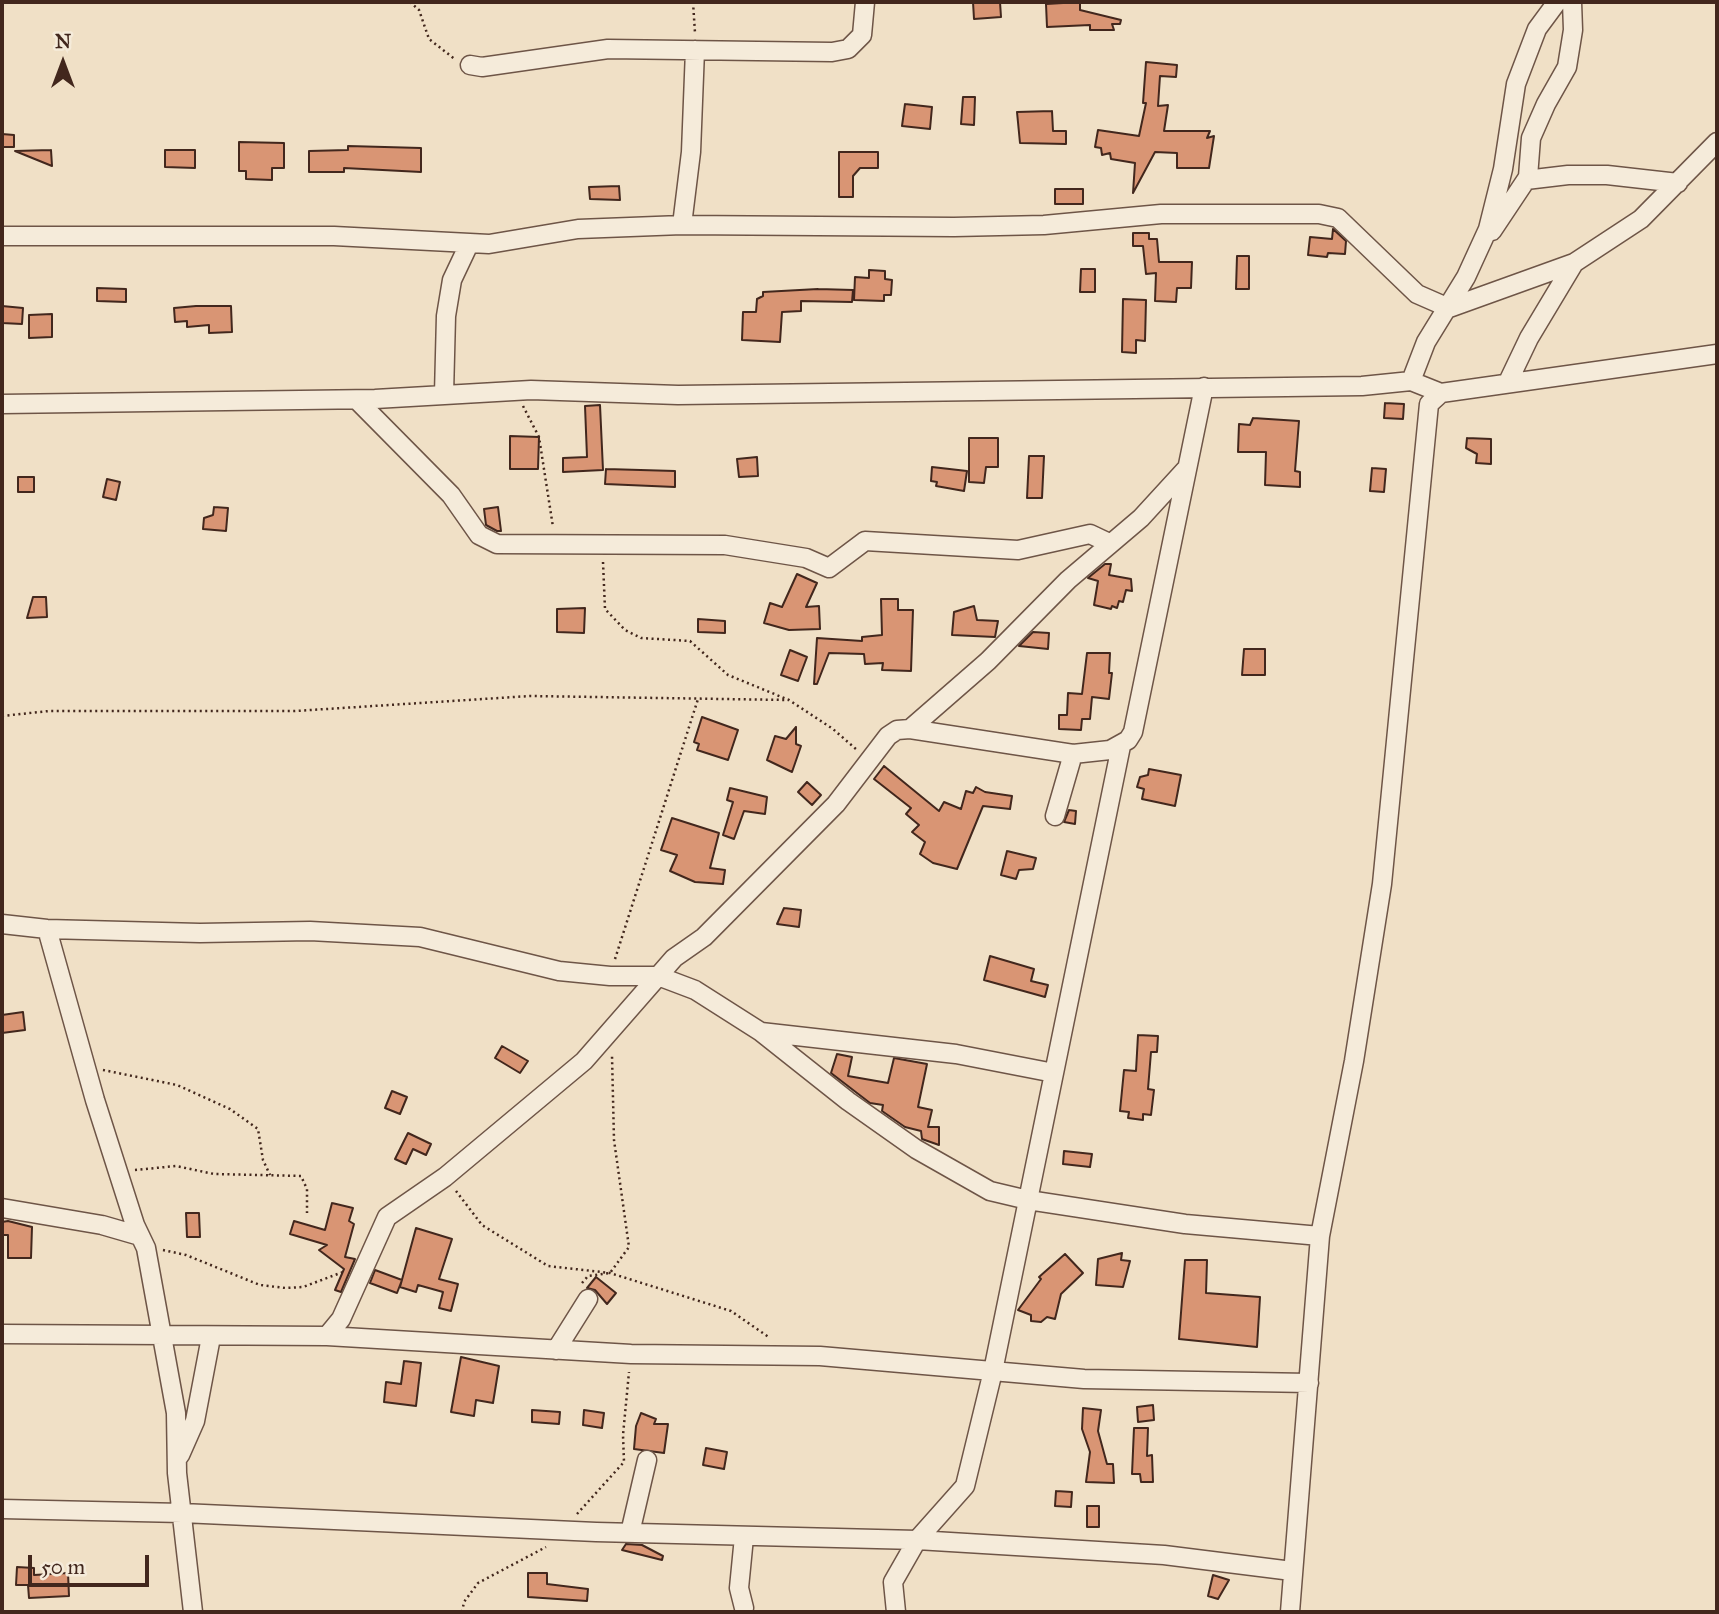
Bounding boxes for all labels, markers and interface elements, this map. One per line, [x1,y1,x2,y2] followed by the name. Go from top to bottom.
[28,28,98,98] north arrow
[55,30,71,53] text: N
[32,1540,152,1584] scale bar
[41,1554,85,1580] text: 50 m

